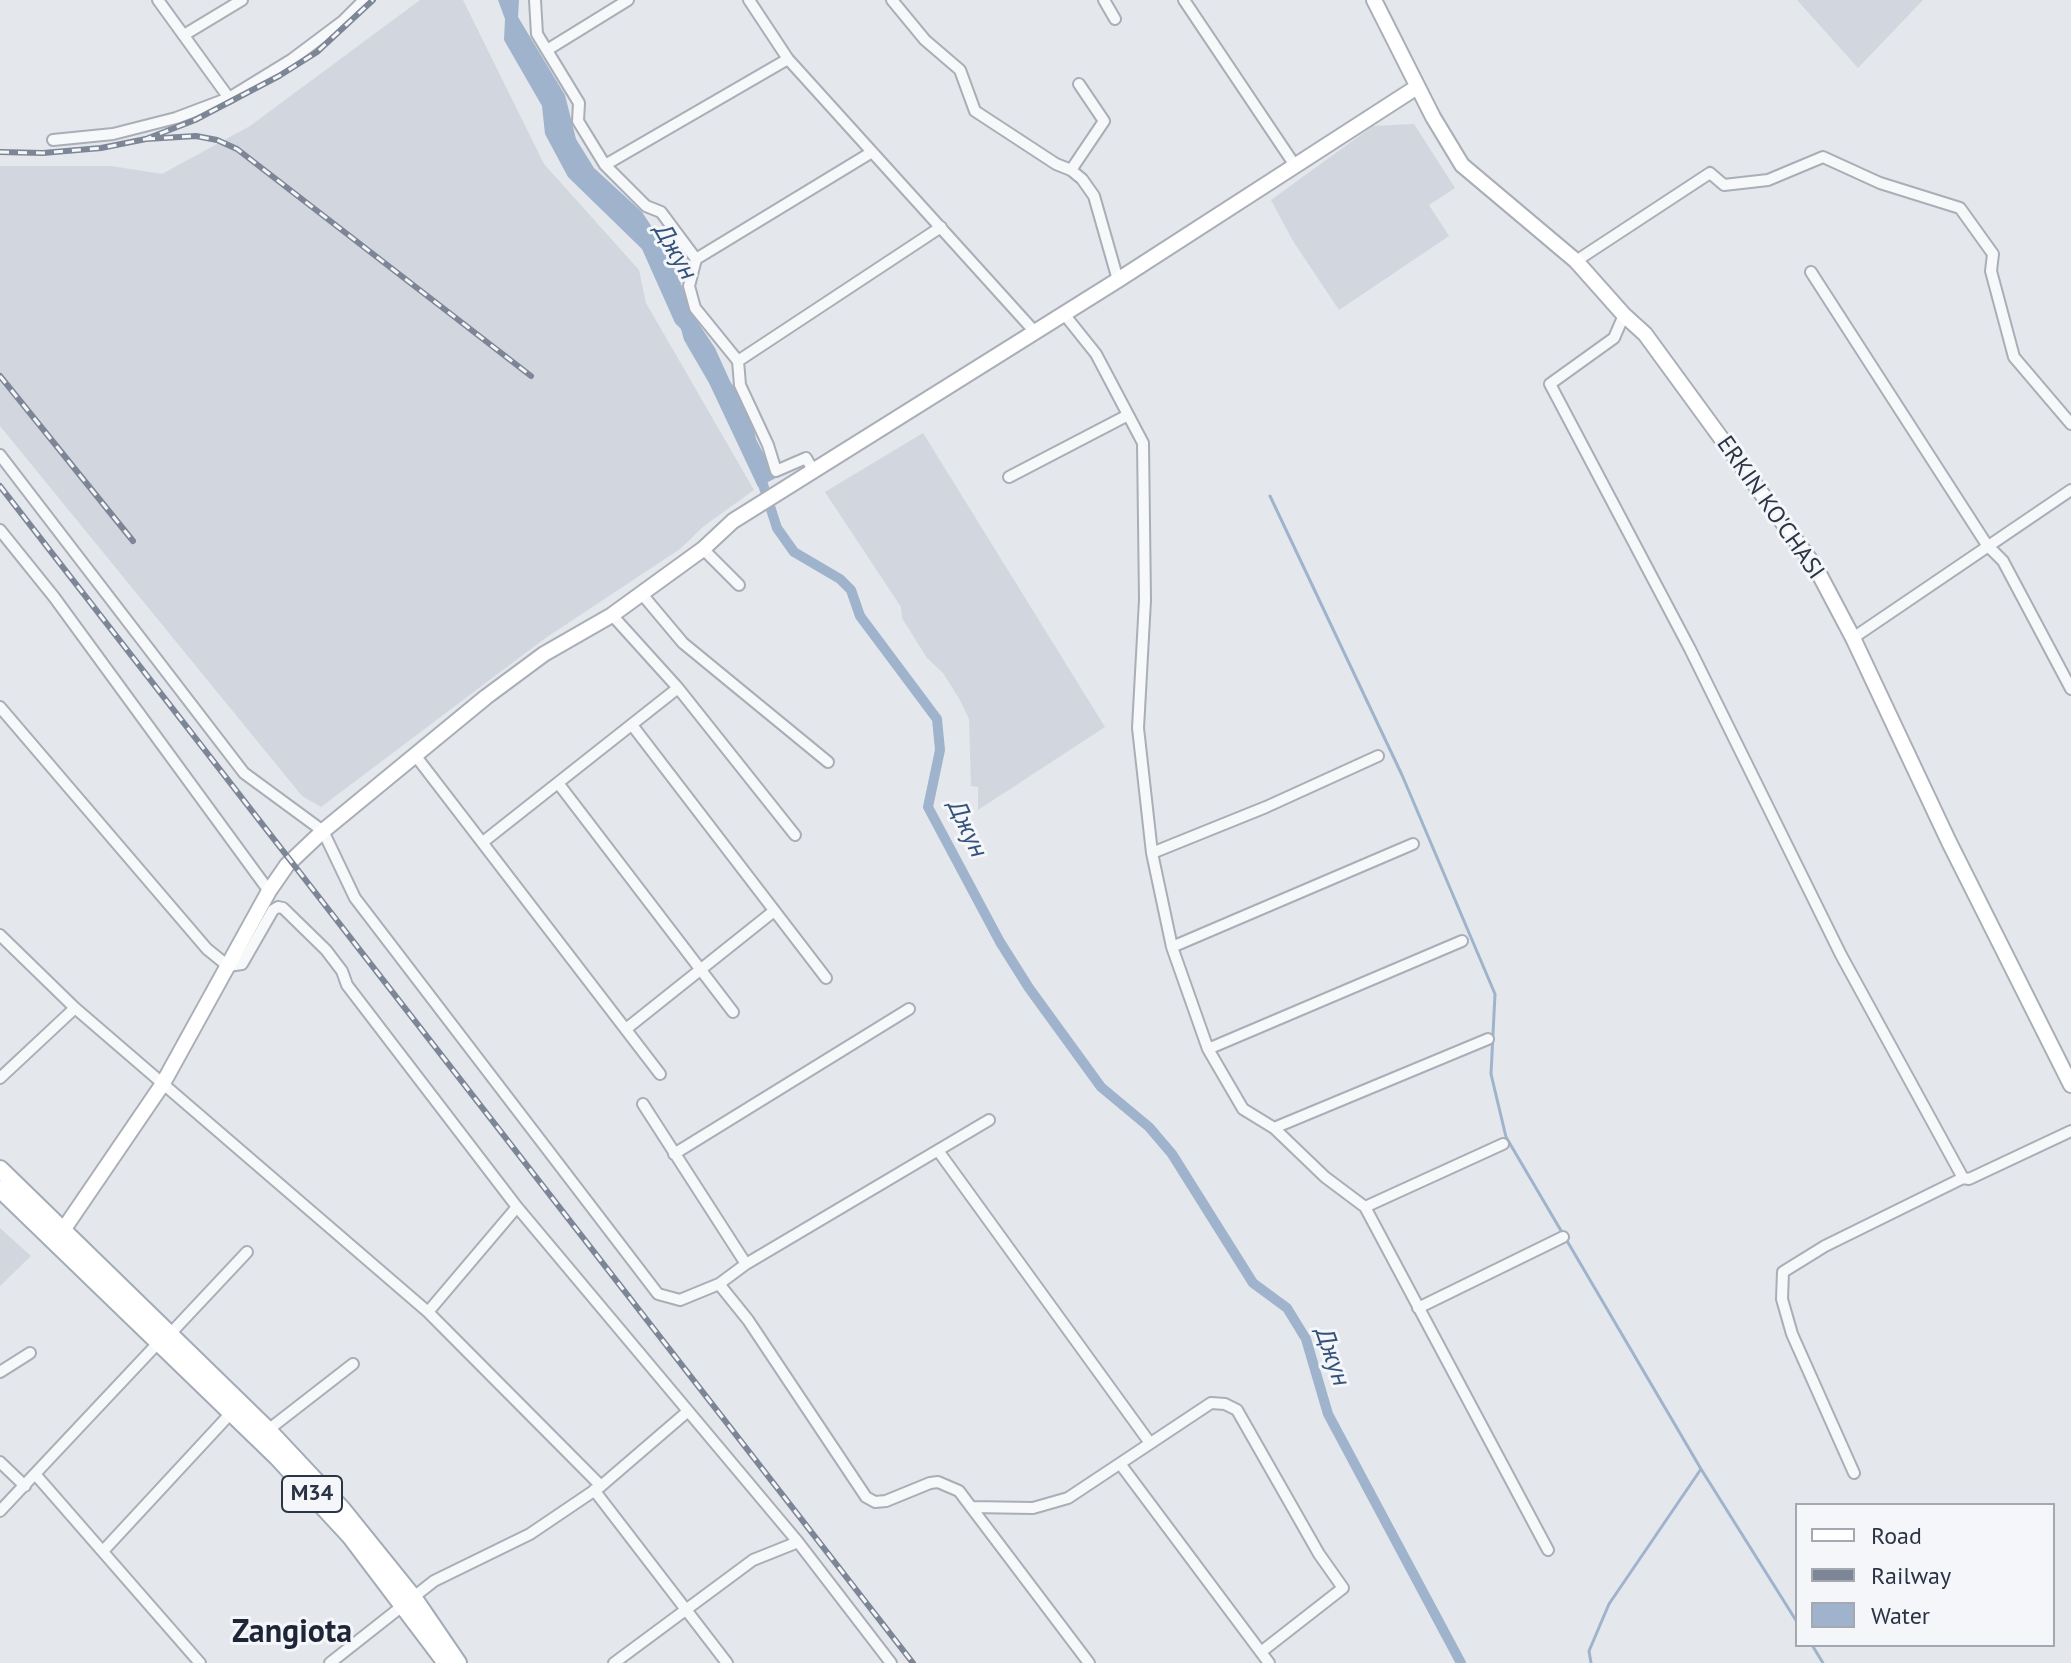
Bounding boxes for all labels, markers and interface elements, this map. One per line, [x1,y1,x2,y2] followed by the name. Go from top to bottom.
[647,218,703,286] water label: Джун
[1710,431,1830,585] street label: ERKIN KO'CHASI
[940,795,994,863] water label: Джун
[1308,1324,1356,1390] water label: Джун
[282,1476,342,1512] road number: M34
[1795,1503,2055,1647] legend
[1871,1520,1922,1551] text: Road
[1871,1560,1951,1591] text: Railway
[1871,1600,1930,1631] text: Water
[232,1614,352,1652] district label: Zangiota

